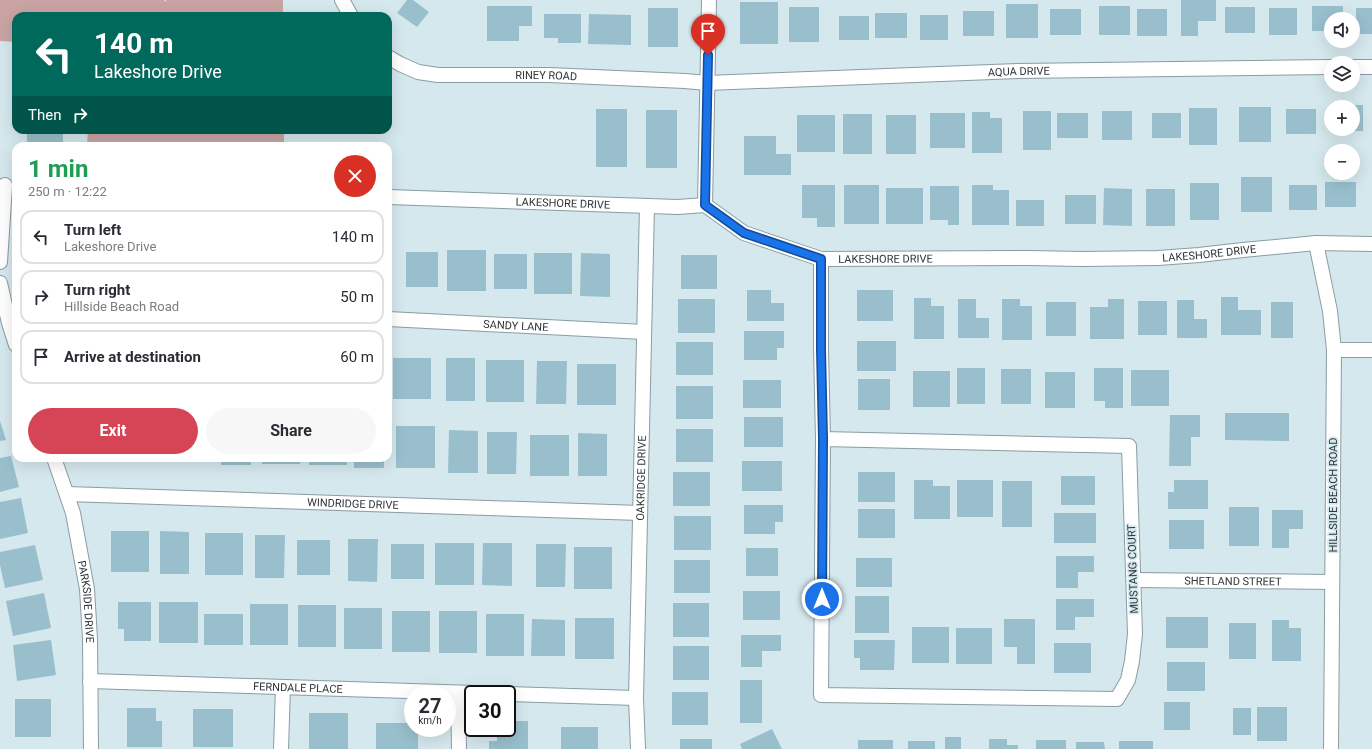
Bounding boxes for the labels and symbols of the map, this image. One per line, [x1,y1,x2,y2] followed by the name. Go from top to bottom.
[691,14,725,55] pin
[988,64,1050,79] street label: AQUA DRIVE
[515,68,577,83] street label: RINEY ROAD
[515,195,610,211] street label: LAKESHORE DRIVE
[1162,242,1257,264] street label: LAKESHORE DRIVE
[838,252,933,265] street label: LAKESHORE DRIVE
[483,317,549,334] street label: SANDY LANE
[633,435,648,521] street label: OAKRIDGE DRIVE
[1327,438,1340,553] street label: HILLSIDE BEACH ROAD
[307,495,399,511] street label: WINDRIDGE DRIVE
[1125,524,1141,614] street label: MUSTANG COURT
[75,559,97,643] street label: PARKSIDE DRIVE
[1184,574,1282,588] street label: SHETLAND STREET
[801,578,843,620] position arrow
[253,680,343,695] street label: FERNDALE PLACE
[464,685,516,737] speed limit sign: 30

